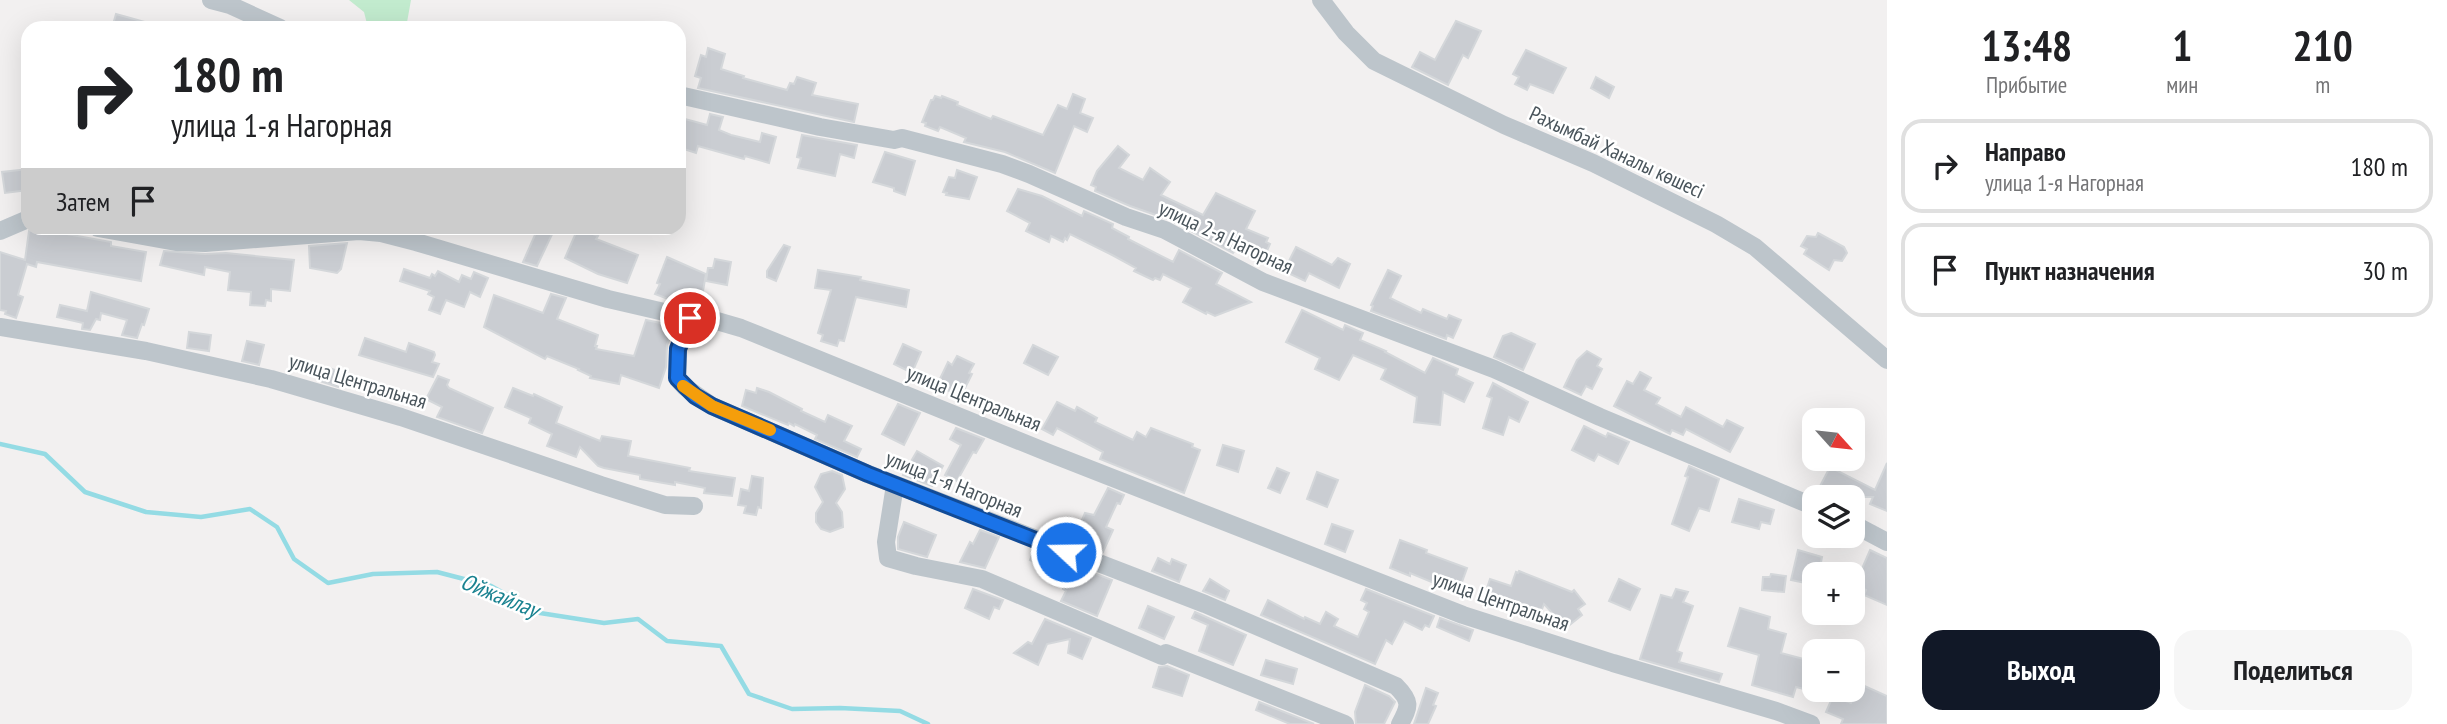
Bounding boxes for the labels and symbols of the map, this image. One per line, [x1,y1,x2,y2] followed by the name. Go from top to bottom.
[1525,100,1709,204] street label: Рахымбай Ханалы көшесі
[1155,194,1297,280] street label: улица 2-я Нагорная
[660,288,720,348] pin
[286,347,430,415] street label: улица Центральная
[903,359,1045,437] street label: улица Центральная
[1802,408,1866,471] north arrow
[882,444,1026,524] street label: улица 1-я Нагорная
[1029,515,1103,589] position arrow
[1429,565,1573,637] street label: улица Центральная
[457,566,546,625] water label: Ойжайлау

